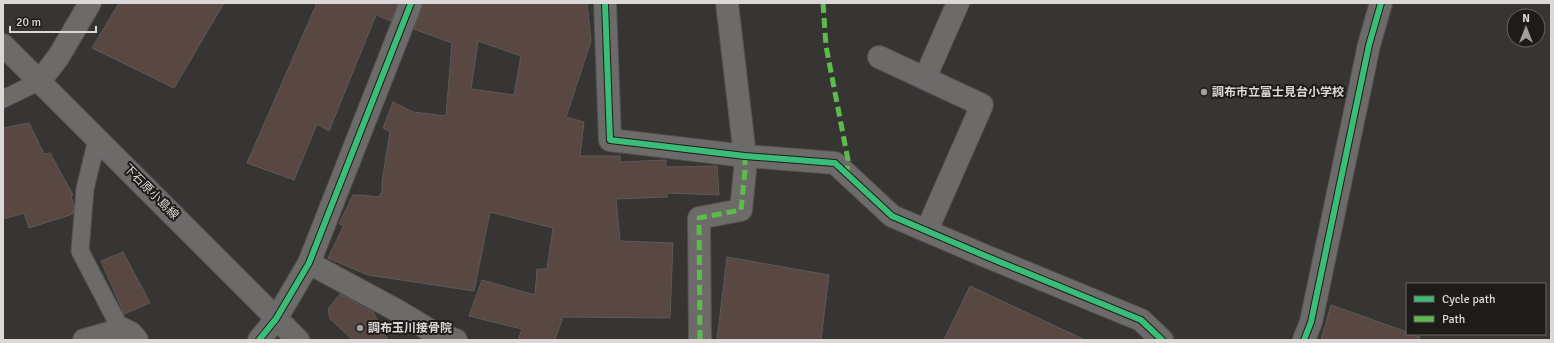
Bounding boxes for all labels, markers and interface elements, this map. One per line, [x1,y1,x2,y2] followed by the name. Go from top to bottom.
[10,8,96,34] scale bar
[1506,8,1546,48] north arrow
[1522,12,1530,25] text: N
[16,15,41,30] text: 20 m
[1212,85,1344,100] place label: 調布市立富士見台小学校
[1199,87,1209,97] marker: 調布市立富士見台小学校
[120,161,182,223] street label: 下石原小島線
[1406,283,1546,335] legend
[1442,292,1495,307] text: Cycle path
[1442,312,1465,327] text: Path
[368,321,452,336] place label: 調布玉川接骨院
[355,323,365,333] marker: 調布玉川接骨院

